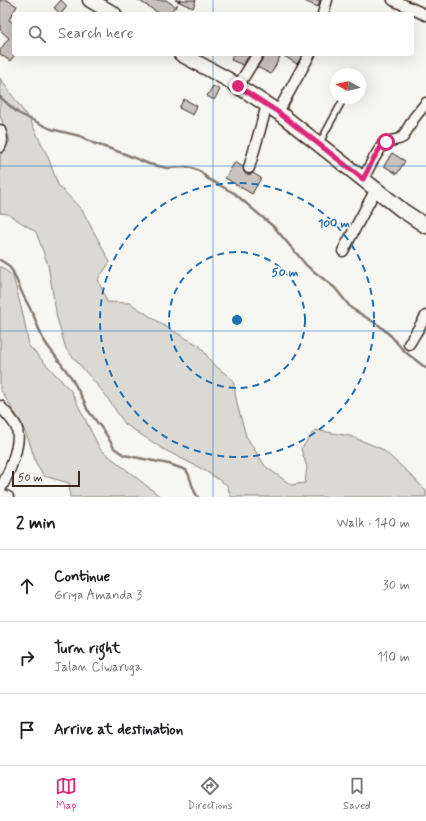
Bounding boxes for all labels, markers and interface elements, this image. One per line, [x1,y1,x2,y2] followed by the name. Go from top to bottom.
[12,12,414,56] search box
[26,23,48,45] icon: search
[58,24,134,44] text: Search here
[330,68,366,104] north arrow
[229,77,247,95] route end
[377,133,395,151] route start
[318,216,351,232] text: 100 m
[272,265,299,281] text: 50 m
[230,313,244,327] centre of rings
[12,469,80,488] scale bar
[18,471,43,485] text: 50 m
[16,512,56,534] text: 2 min
[337,515,410,532] text: Walk · 140 m
[54,567,110,587] text: Continue
[16,575,38,597] icon: ahead
[383,577,410,594] text: 30 m
[54,587,142,604] text: Griya Amanda 3
[54,639,121,659] text: Turn right
[16,647,38,669] icon: right
[377,649,410,666] text: 110 m
[54,659,143,676] text: Jalan Ciwaruga
[16,719,38,741] icon: arrive
[54,720,183,740] text: Arrive at destination
[55,775,77,813] tab: Map
[187,775,233,813] tab: Directions
[343,775,371,813] tab: Saved

